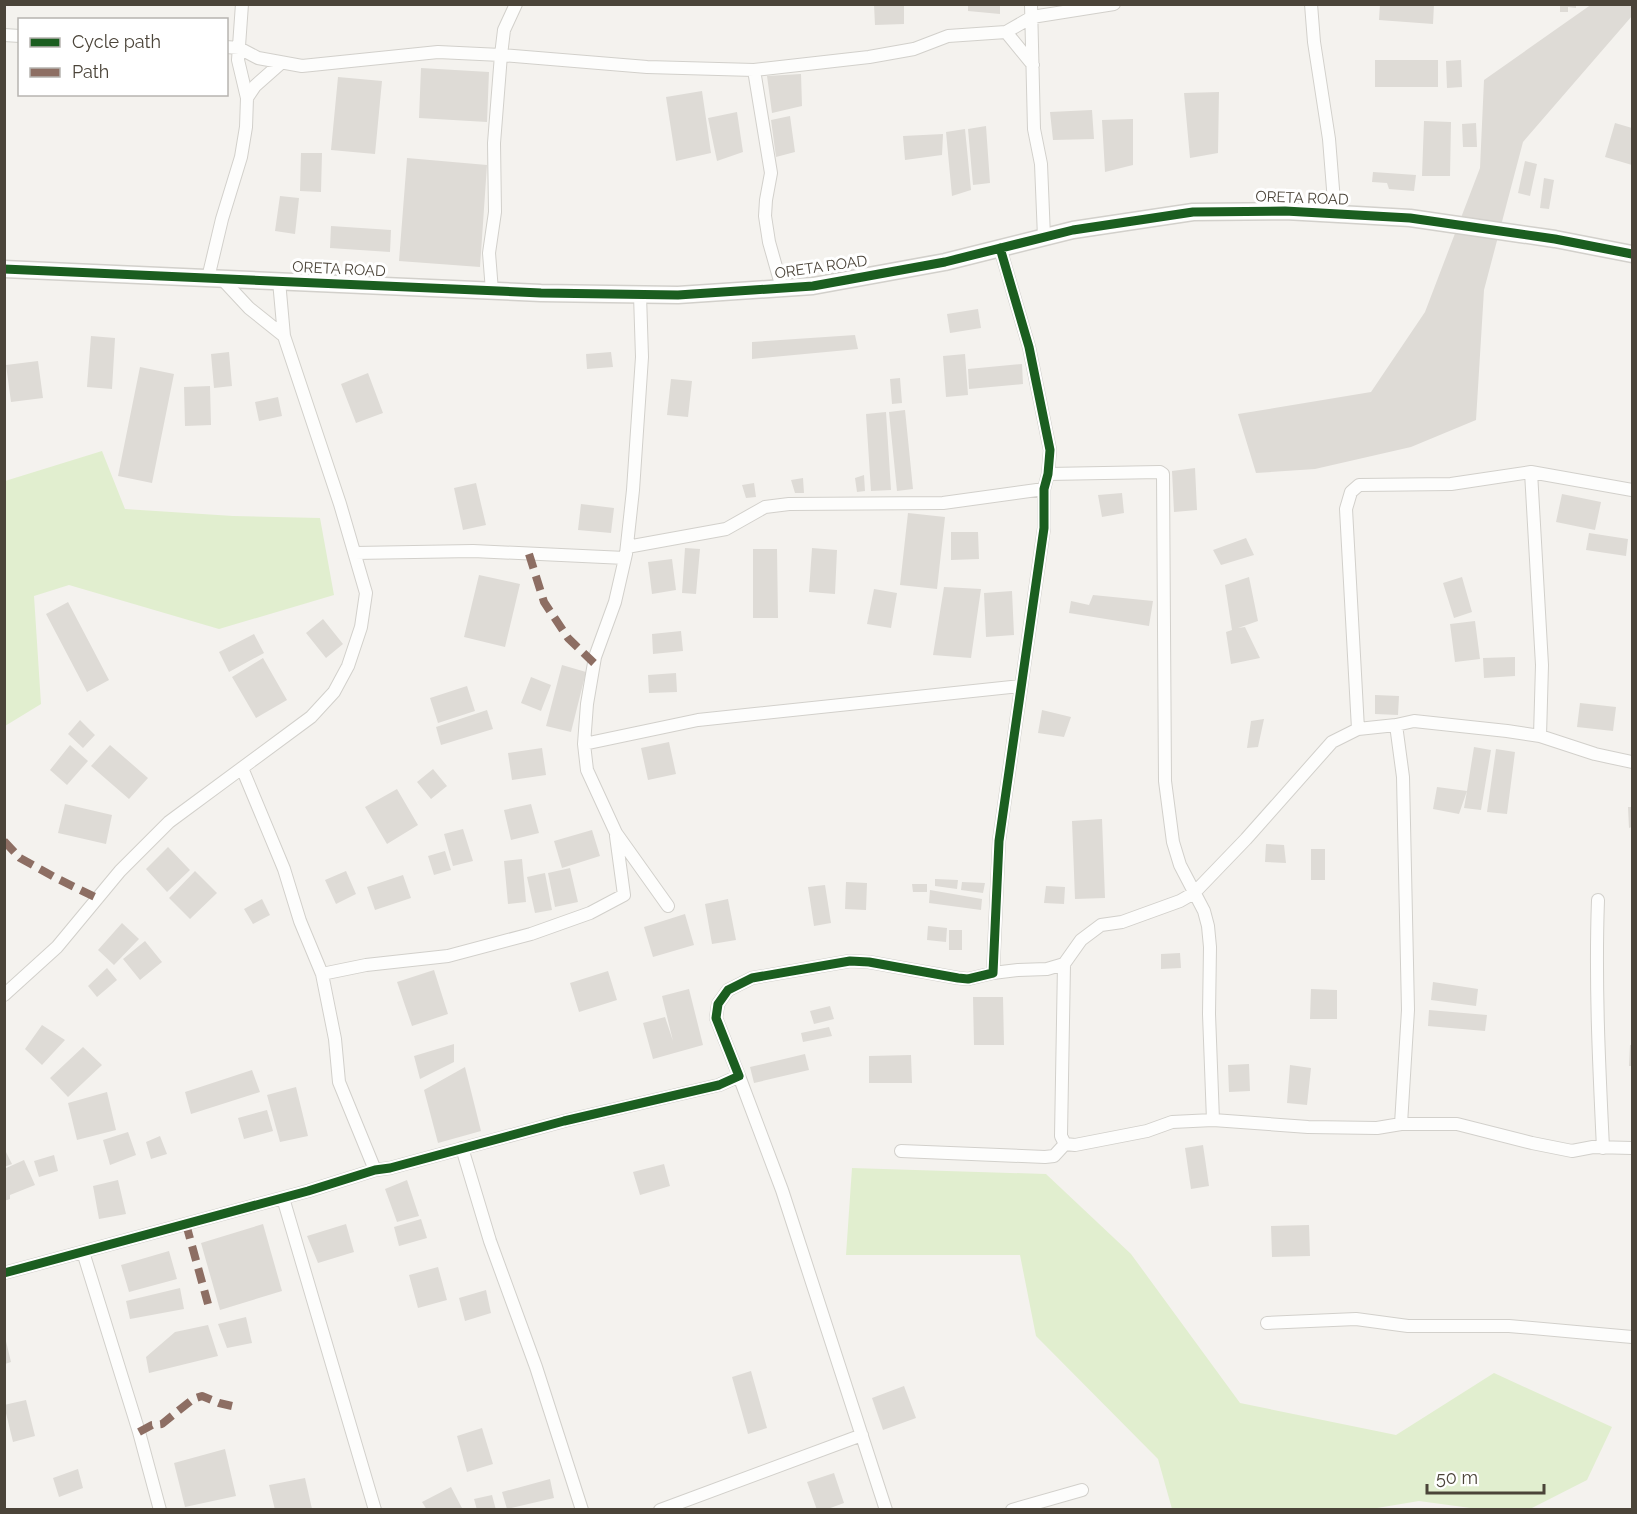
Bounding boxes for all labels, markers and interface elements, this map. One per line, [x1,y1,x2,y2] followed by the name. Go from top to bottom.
[18,18,228,96] legend
[72,31,161,52] text: Cycle path
[72,61,109,82] text: Path
[1255,187,1349,209] street label: ORETA ROAD
[774,252,869,282] street label: ORETA ROAD
[292,258,386,280] street label: ORETA ROAD
[1427,1457,1544,1495] scale bar
[1436,1467,1478,1488] text: 50 m

